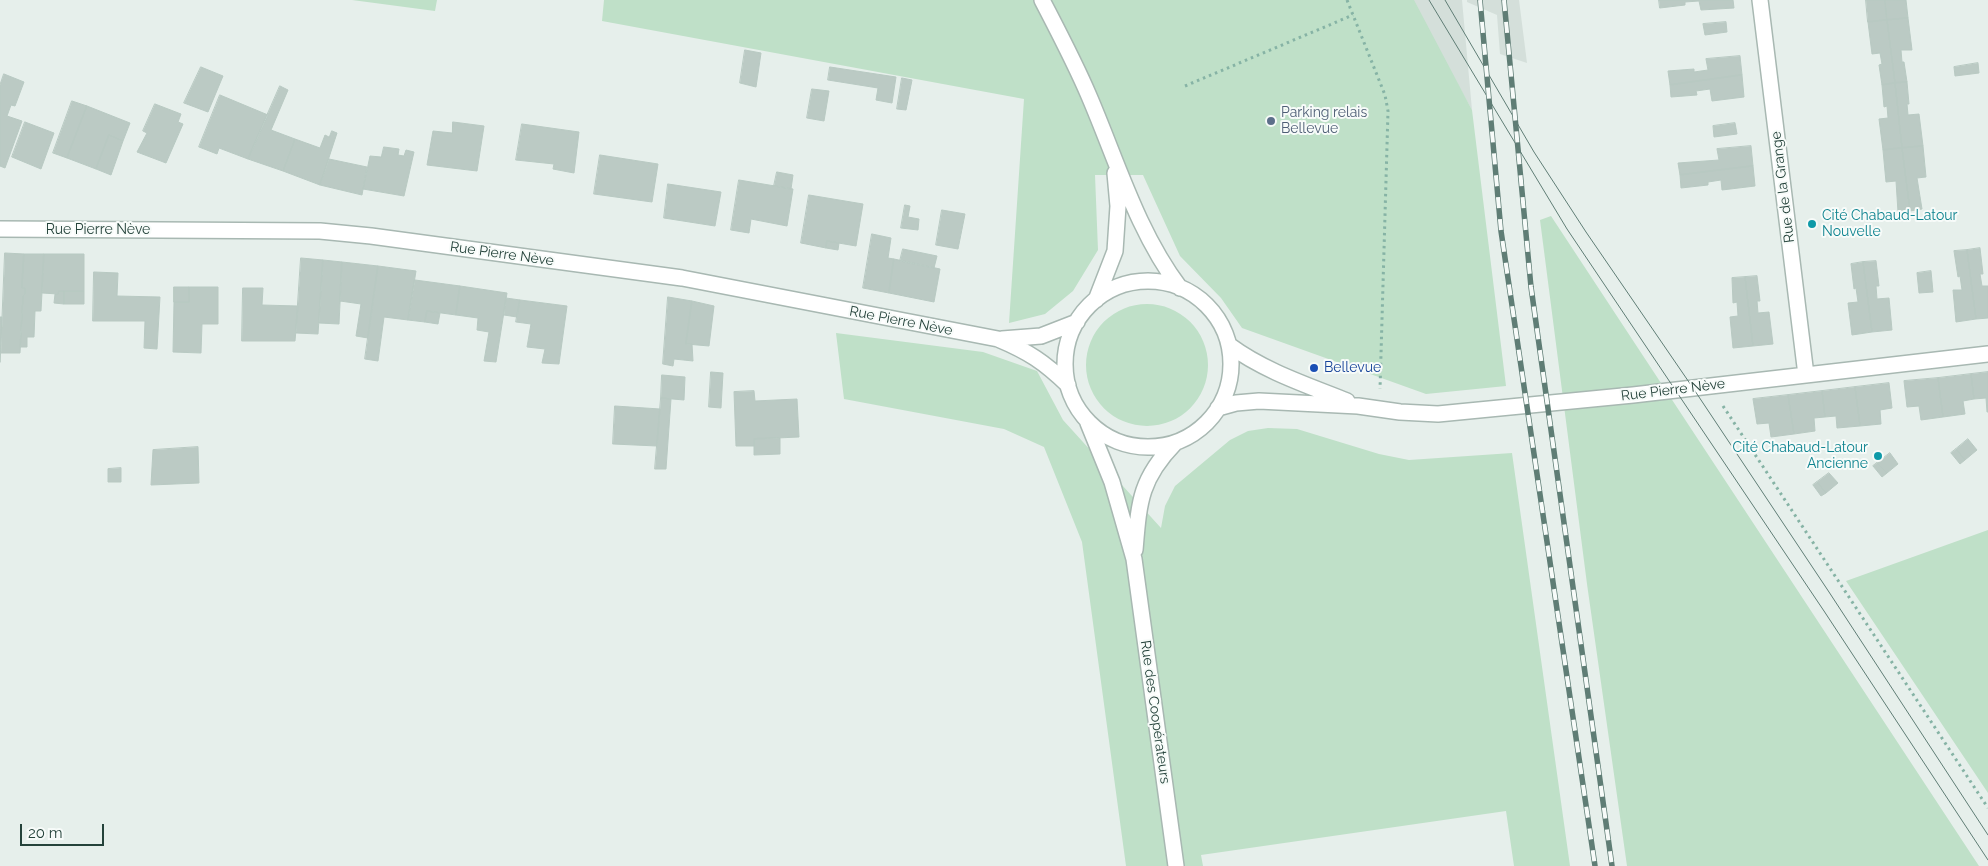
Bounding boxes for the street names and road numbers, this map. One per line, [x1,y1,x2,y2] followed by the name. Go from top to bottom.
[1768,130,1798,244] street label: Rue de la Grange
[46,222,150,238] street label: Rue Pierre Nève
[449,238,555,270] street label: Rue Pierre Nève
[848,303,954,339] street label: Rue Pierre Nève
[1620,375,1726,405] street label: Rue Pierre Nève
[1137,639,1173,785] street label: Rue des Coopérateurs

